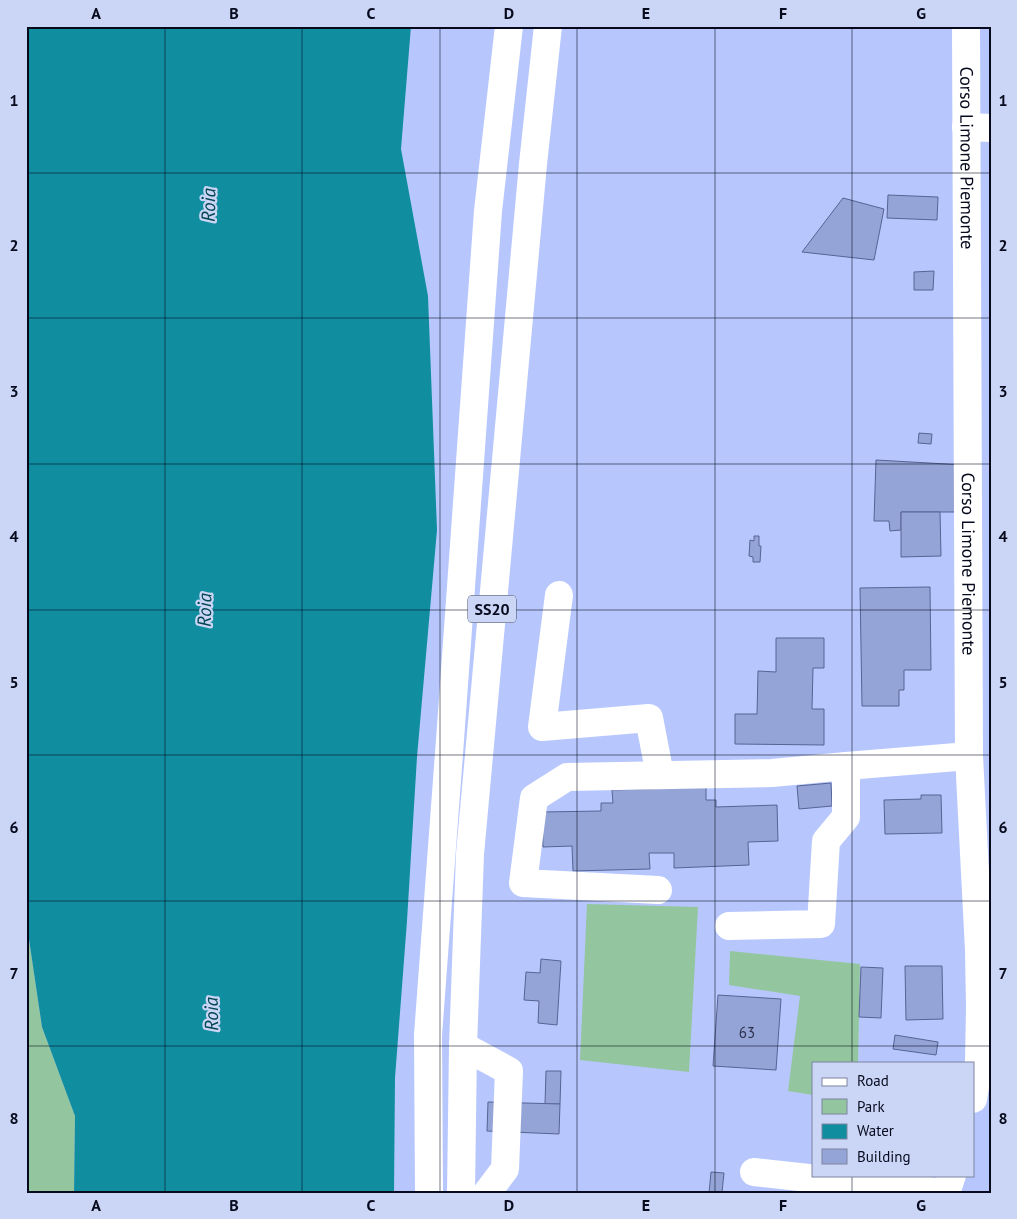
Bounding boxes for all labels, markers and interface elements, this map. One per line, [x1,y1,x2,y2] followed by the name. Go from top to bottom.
[91,3,101,23] text: A
[229,3,239,23] text: B
[367,3,376,23] text: C
[504,3,514,23] text: D
[642,3,650,23] text: E
[779,3,787,23] text: F
[916,3,926,23] text: G
[955,66,979,250] street label: Corso Limone Piemonte
[9,90,19,110] text: 1
[998,90,1008,110] text: 1
[196,187,220,222] water label: Roia
[9,235,19,255] text: 2
[998,235,1008,255] text: 2
[9,381,19,401] text: 3
[998,381,1008,401] text: 3
[957,472,981,656] street label: Corso Limone Piemonte
[9,526,19,546] text: 4
[998,526,1008,546] text: 4
[192,592,216,627] water label: Roia
[468,596,516,622] road number: SS20
[9,672,19,692] text: 5
[998,672,1008,692] text: 5
[9,817,19,837] text: 6
[998,817,1008,837] text: 6
[9,963,19,983] text: 7
[998,963,1008,983] text: 7
[199,996,223,1031] water label: Roia
[739,1023,755,1042] house number: 63
[812,1062,974,1176] legend
[857,1071,889,1090] text: Road
[857,1097,885,1116] text: Park
[9,1108,19,1128] text: 8
[998,1108,1008,1128] text: 8
[857,1121,894,1140] text: Water
[857,1147,911,1166] text: Building
[91,1195,101,1215] text: A
[229,1195,239,1215] text: B
[367,1195,376,1215] text: C
[504,1195,514,1215] text: D
[642,1195,650,1215] text: E
[779,1195,787,1215] text: F
[916,1195,926,1215] text: G

